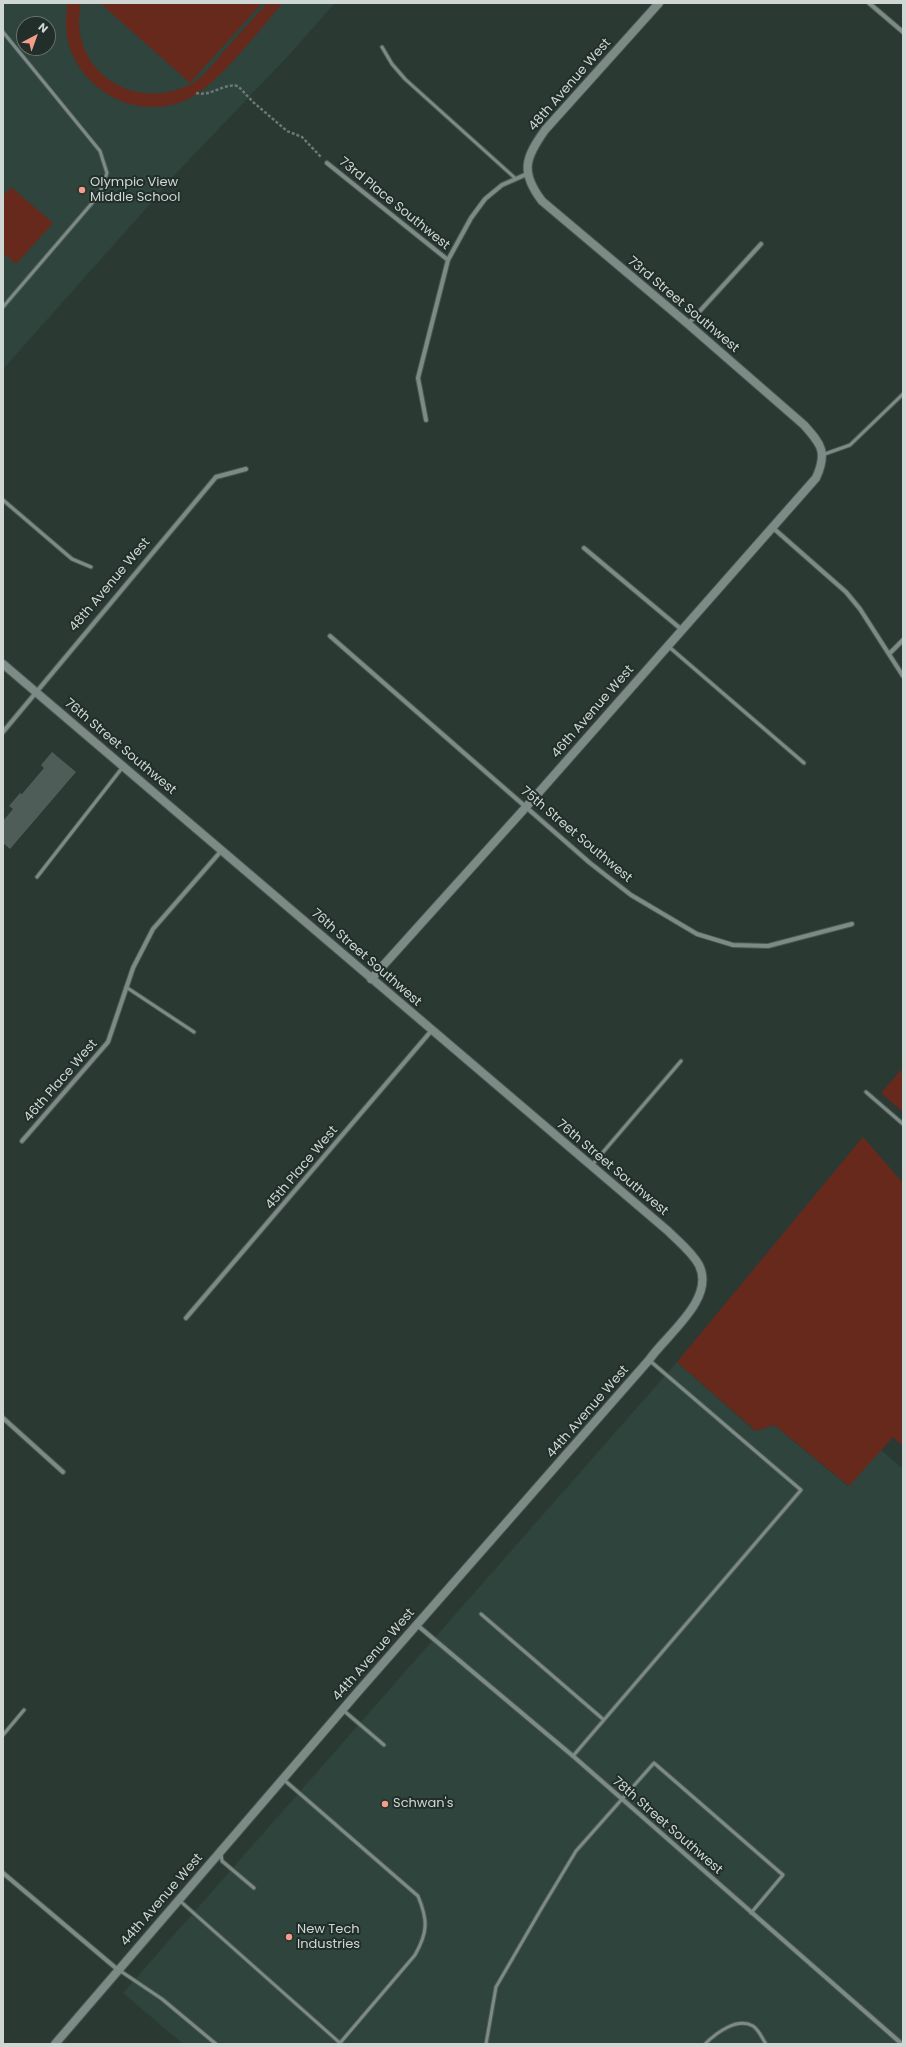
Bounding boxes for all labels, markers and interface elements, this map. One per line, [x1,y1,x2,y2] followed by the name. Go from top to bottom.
[16,16,56,56] north arrow
[35,19,52,36] text: N
[526,36,614,134] street label: 48th Avenue West
[335,154,453,254] street label: 73rd Place Southwest
[90,175,180,206] place label: Olympic View Middle School
[77,185,87,195] marker: Olympic View Middle School
[624,254,742,356] street label: 73rd Street Southwest
[66,535,154,635] street label: 48th Avenue West
[549,663,637,761] street label: 46th Avenue West
[61,696,179,798] street label: 76th Street Southwest
[517,784,635,886] street label: 75th Street Southwest
[308,906,424,1010] street label: 76th Street Southwest
[21,1037,101,1125] street label: 46th Place West
[553,1117,671,1219] street label: 76th Street Southwest
[263,1123,341,1213] street label: 45th Place West
[544,1363,632,1461] street label: 44th Avenue West
[330,1606,418,1704] street label: 44th Avenue West
[609,1774,725,1878] street label: 78th Street Southwest
[393,1796,453,1812] place label: Schwan's
[380,1799,390,1809] marker: Schwan's
[118,1851,206,1949] street label: 44th Avenue West
[297,1922,360,1953] place label: New Tech Industries
[284,1932,294,1942] marker: New Tech Industries

